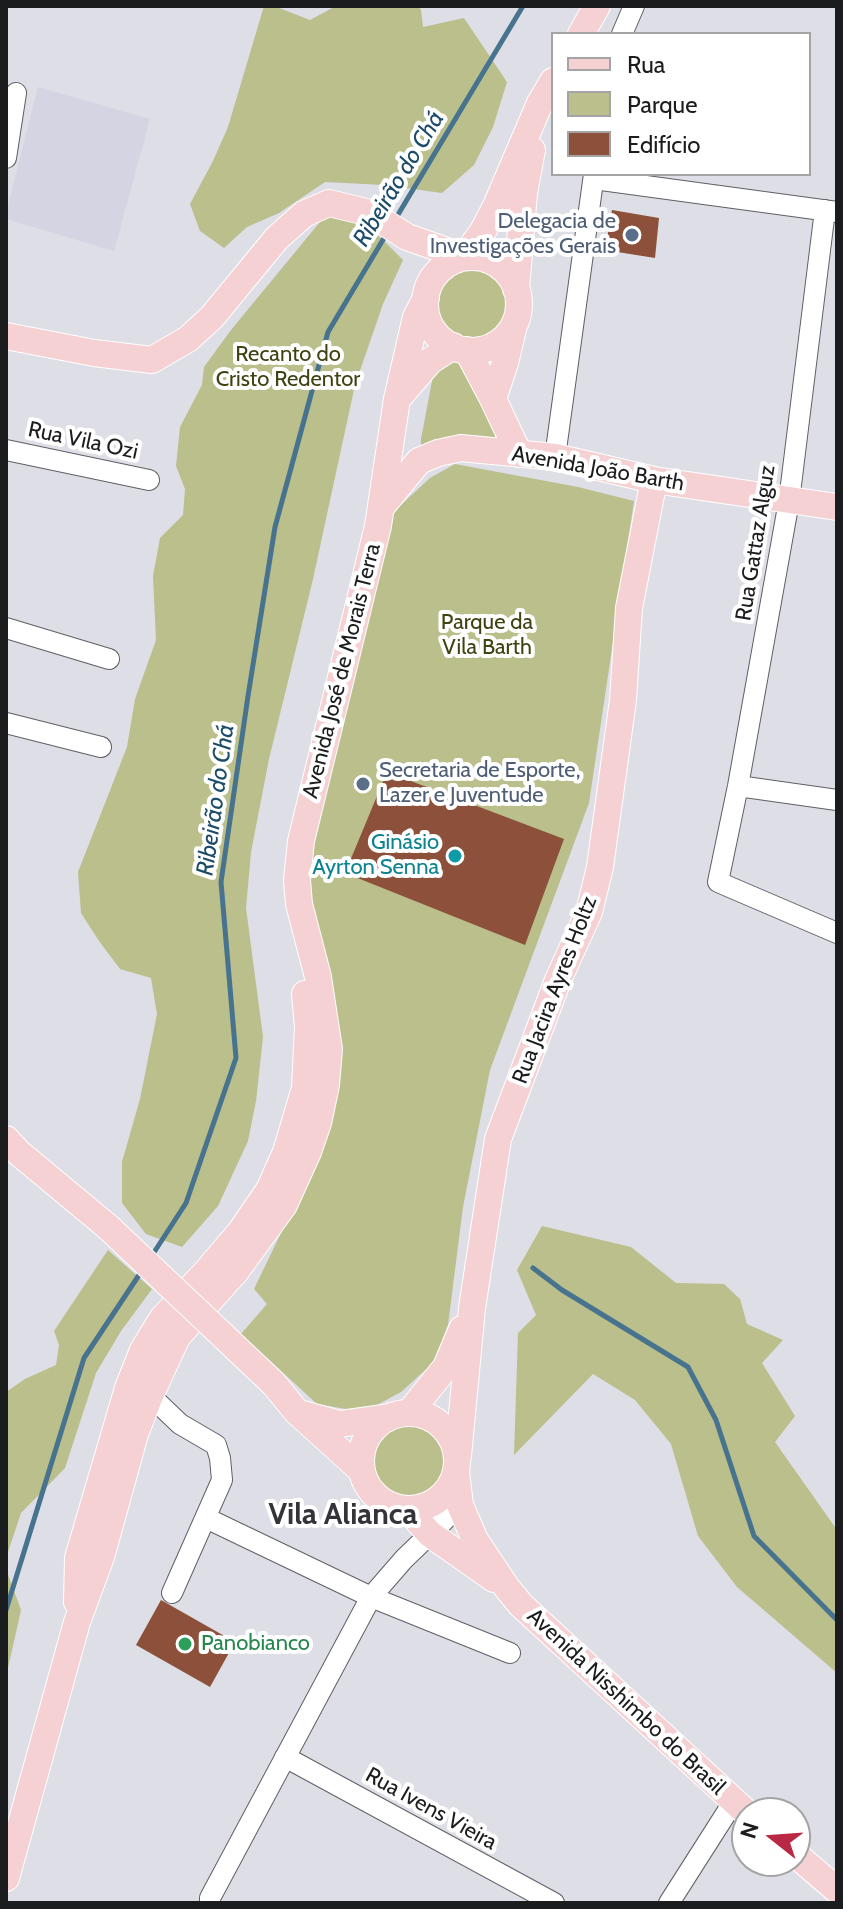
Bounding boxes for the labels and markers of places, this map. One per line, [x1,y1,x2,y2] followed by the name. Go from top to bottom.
[430,209,616,260] place label: Delegacia de Investigações Gerais
[623,226,641,244] marker: Delegacia de Investigações Gerais
[379,758,580,810] place label: Secretaria de Esporte, Lazer e Juventude
[354,775,372,793] marker: Secretaria de Esporte, Lazer e Juventude
[312,830,439,882] place label: Ginásio Ayrton Senna
[446,847,464,865] marker: Ginásio Ayrton Senna
[201,1631,310,1657] place label: Panobianco
[176,1635,194,1653] marker: Panobianco

